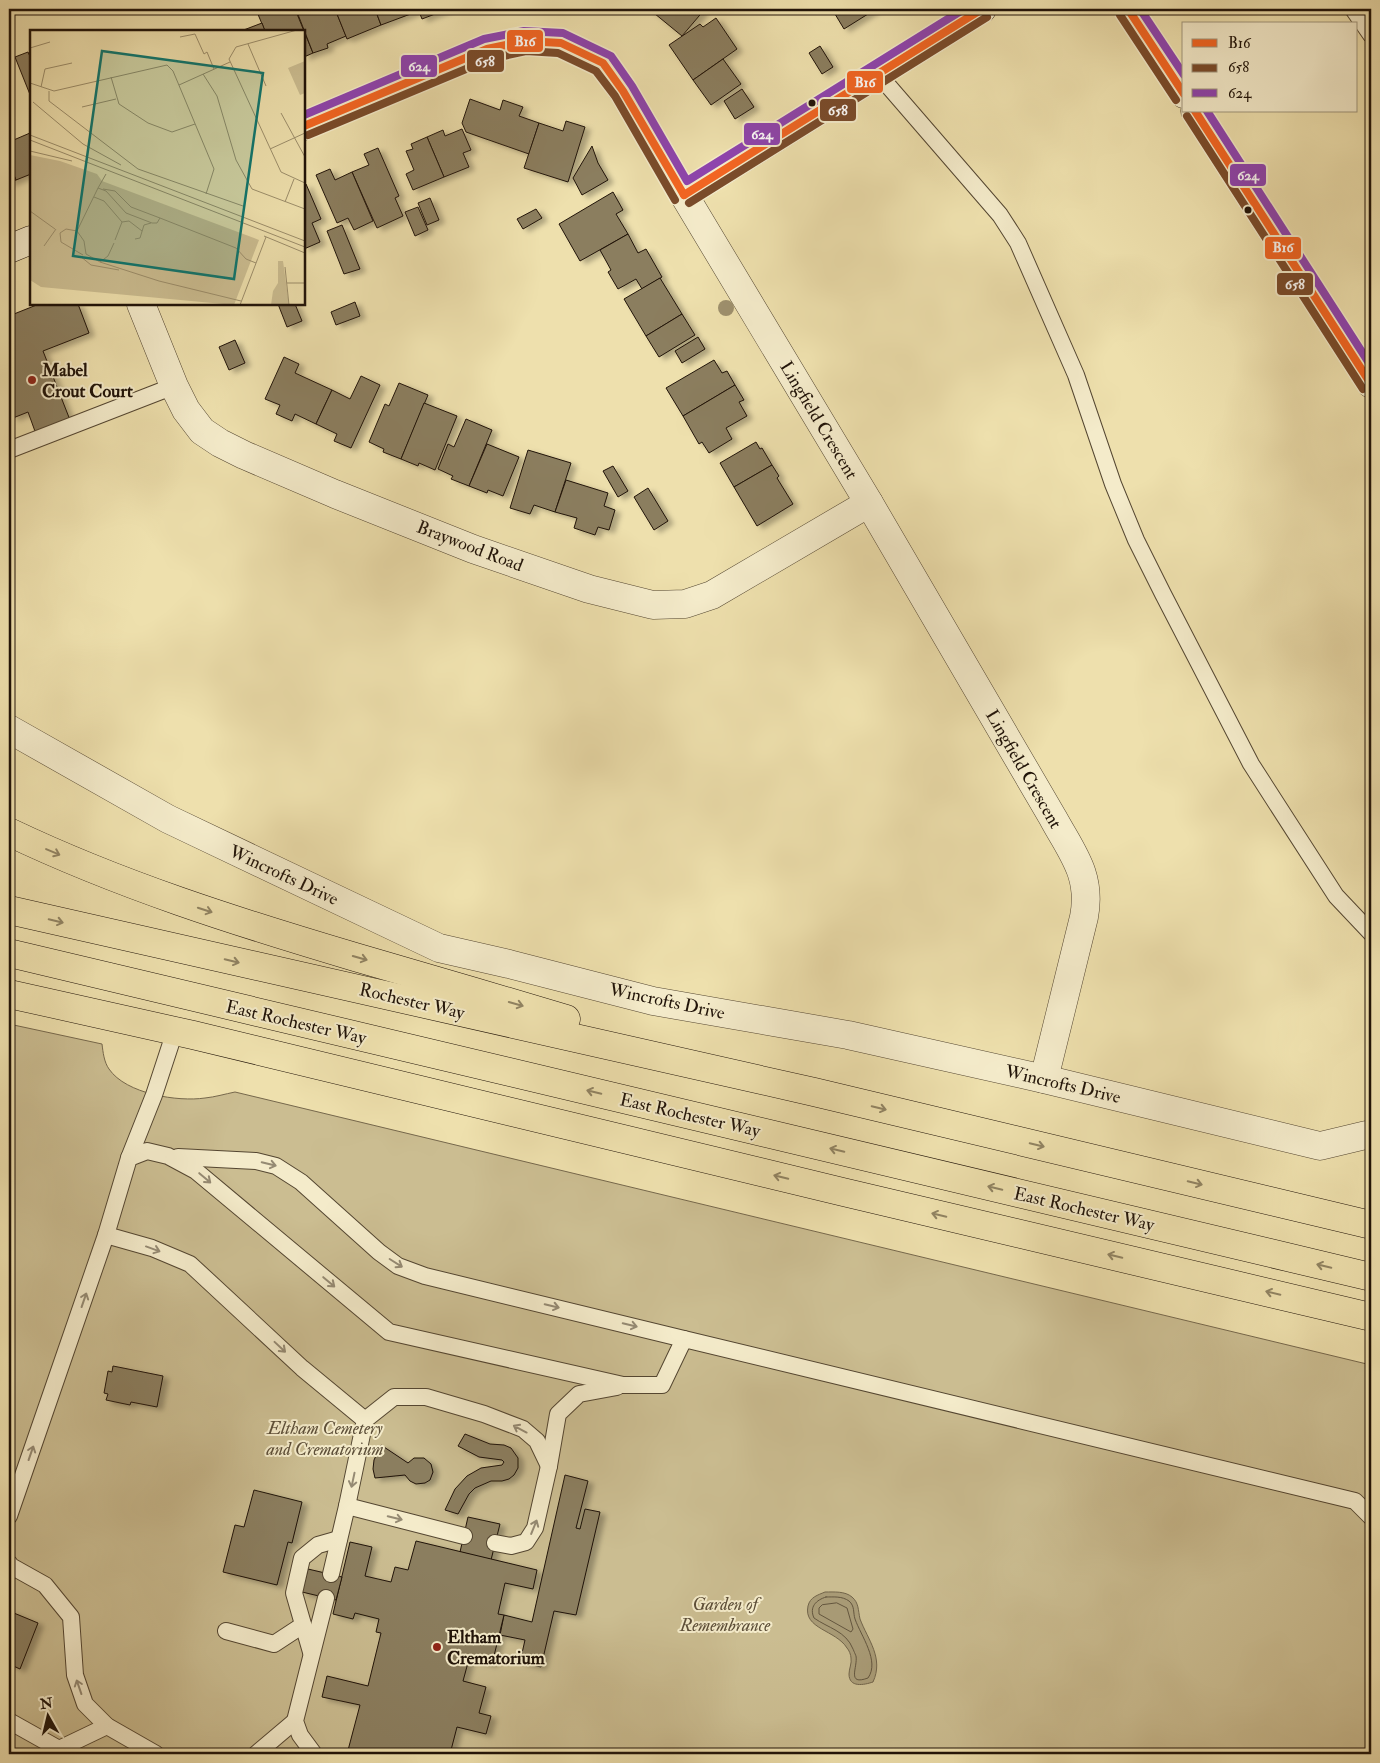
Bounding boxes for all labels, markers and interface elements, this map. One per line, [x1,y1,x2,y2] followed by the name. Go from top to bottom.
[1182,22,1358,112] legend
[506,29,544,53] line badge: B16
[30,30,305,305] inset map
[514,33,537,50] text: B16
[1228,34,1252,53] text: B16
[466,49,505,73] line badge: 658
[475,53,495,70] text: 658
[400,54,438,78] line badge: 624
[408,58,431,75] text: 624
[1228,58,1249,77] text: 658
[846,70,884,94] line badge: B16
[854,74,877,91] text: B16
[1228,84,1252,103] text: 624
[807,98,817,108] unlabelled marker
[819,98,857,122] line badge: 658
[828,102,848,119] text: 658
[743,122,781,146] line badge: 624
[751,126,774,143] text: 624
[1229,163,1267,187] line badge: 624
[1237,167,1260,184] text: 624
[1243,205,1253,215] unlabelled marker
[1264,236,1302,260] line badge: B16
[1272,239,1295,256] text: B16
[1276,272,1314,296] line badge: 658
[1285,276,1305,293] text: 658
[774,357,863,484] street label: Lingfield Crescent
[41,359,133,403] place label: Mabel Crout Court
[26,374,38,386] marker: Mabel Crout Court
[413,516,526,577] street label: Braywood Road
[980,706,1067,833] street label: Lingfield Crescent
[225,840,342,911] street label: Wincrofts Drive
[45,847,60,857] one-way arrow
[197,906,212,915] one-way arrow
[48,917,64,926] one-way arrow
[352,954,368,964] one-way arrow
[223,956,239,966] one-way arrow
[357,978,468,1025] street label: Rochester Way
[606,978,727,1025] street label: Wincrofts Drive
[223,995,370,1050] street label: East Rochester Way
[508,1000,524,1010] one-way arrow
[1002,1060,1123,1109] street label: Wincrofts Drive
[587,1087,603,1096] one-way arrow
[617,1088,764,1143] street label: East Rochester Way
[870,1104,886,1113] one-way arrow
[1028,1141,1044,1150] one-way arrow
[830,1145,846,1154] one-way arrow
[260,1160,276,1169] one-way arrow
[198,1172,211,1183] one-way arrow
[774,1172,790,1181] one-way arrow
[1186,1179,1202,1188] one-way arrow
[1011,1182,1158,1237] street label: East Rochester Way
[988,1183,1004,1192] one-way arrow
[932,1210,948,1219] one-way arrow
[145,1245,160,1254] one-way arrow
[1107,1251,1123,1260] one-way arrow
[388,1259,402,1269] one-way arrow
[1316,1261,1332,1270] one-way arrow
[323,1276,336,1288] one-way arrow
[1265,1288,1281,1297] one-way arrow
[80,1293,89,1308] one-way arrow
[543,1302,559,1311] one-way arrow
[621,1321,637,1330] one-way arrow
[274,1341,287,1353] one-way arrow
[266,1417,384,1461] park label: Eltham Cemetery and Crematorium
[513,1424,528,1433] one-way arrow
[26,1446,36,1462] one-way arrow
[348,1472,357,1488] one-way arrow
[386,1514,402,1523] one-way arrow
[529,1520,539,1535] one-way arrow
[679,1593,771,1637] park label: Garden of Remembrance
[447,1626,546,1670] place label: Eltham Crematorium
[431,1641,443,1653] marker: Eltham Crematorium
[74,1680,83,1695] one-way arrow
[22,1690,72,1740] north arrow
[38,1694,54,1713] text: N

